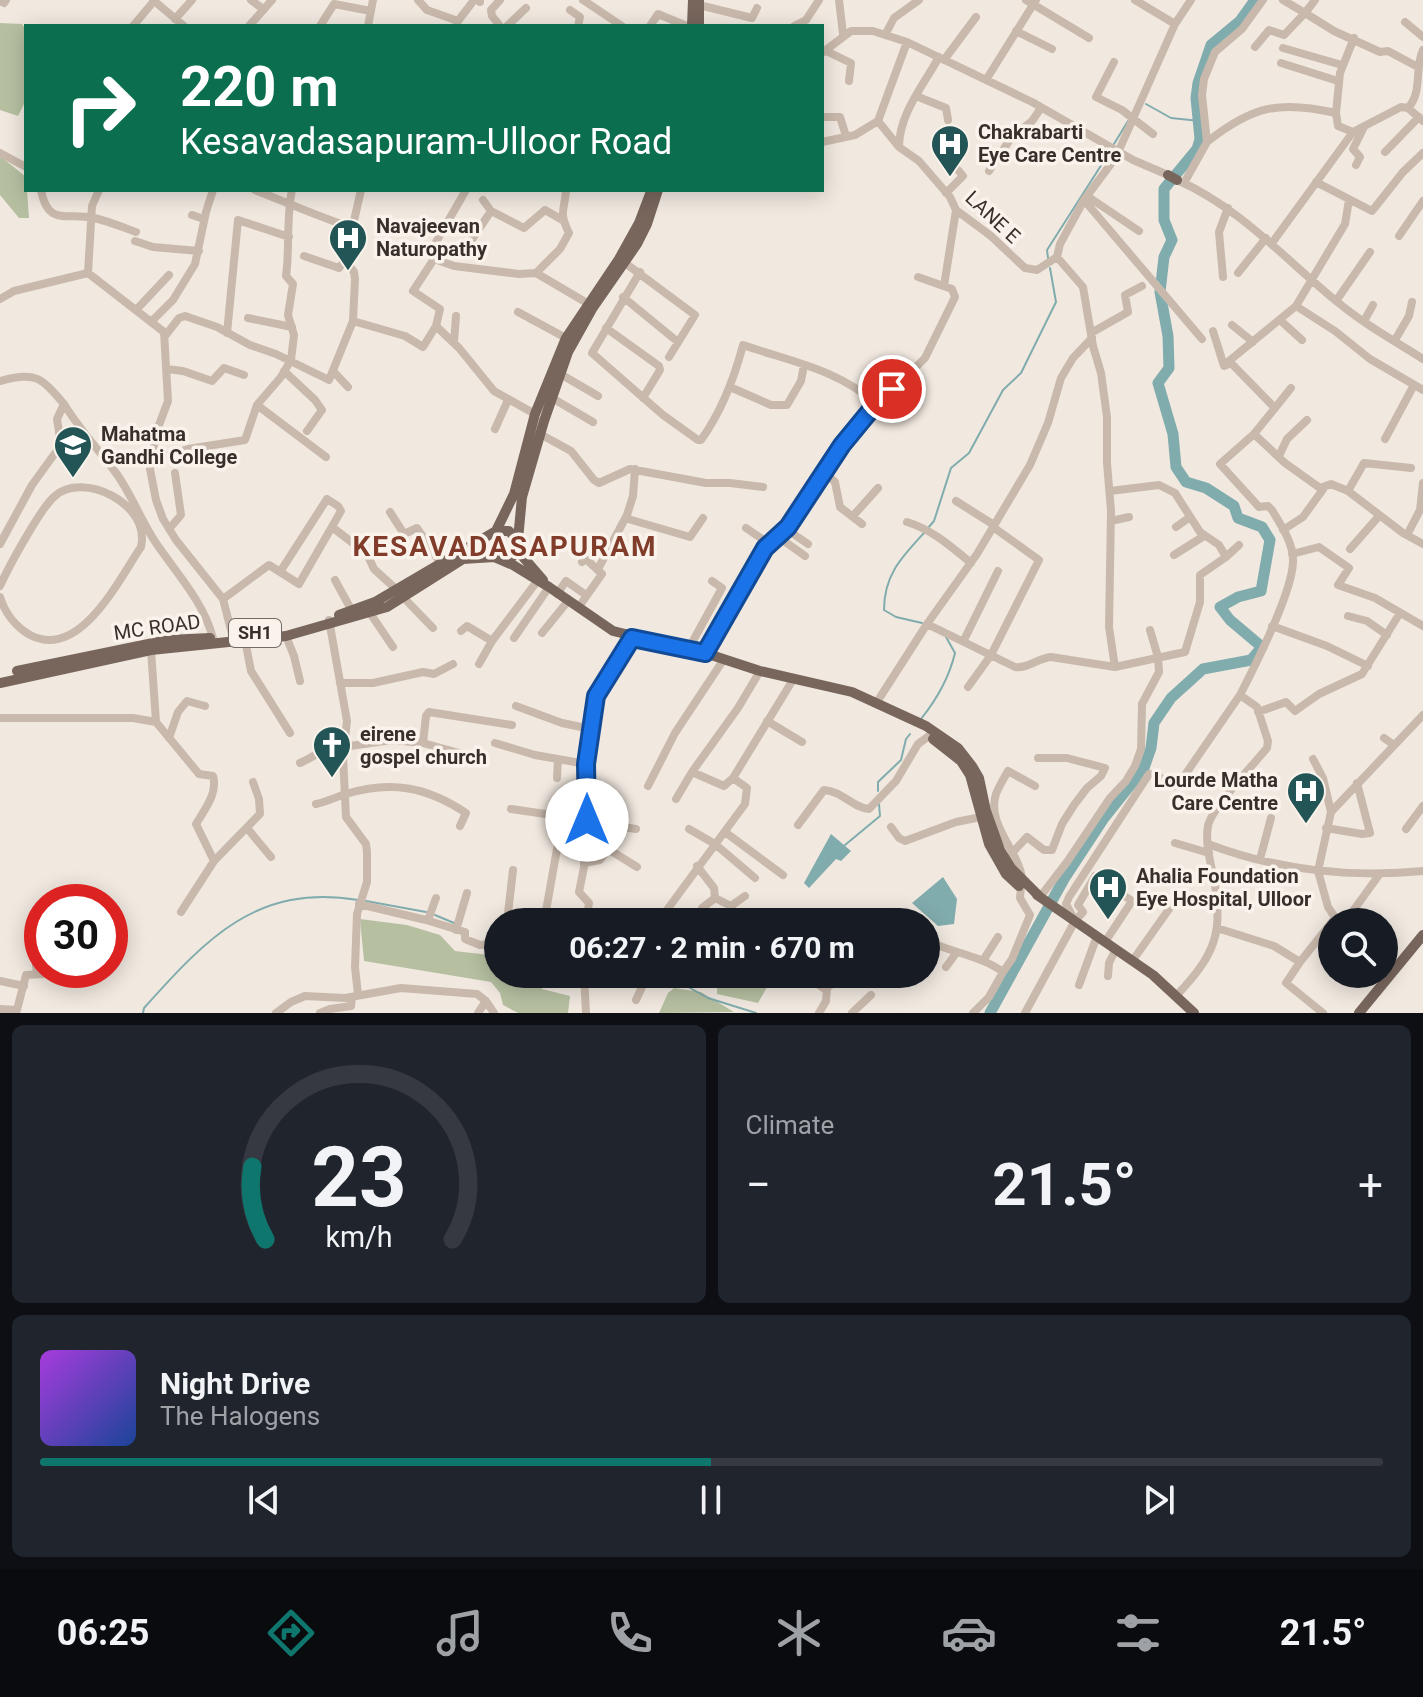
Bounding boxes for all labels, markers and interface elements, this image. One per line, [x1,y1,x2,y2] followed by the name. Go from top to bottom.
[180,54,339,120] text: 220 m
[48,56,152,160] icon: right
[978,120,1121,167] place label: Chakrabarti Eye Care Centre
[180,121,672,163] text: Kesavadasapuram-Ulloor Road
[929,123,971,178] hospital icon: Chakrabarti Eye Care Centre
[961,186,1025,248] street label: LANE E
[376,214,488,261] place label: Navajeevan Naturopathy
[327,217,369,272] hospital icon: Navajeevan Naturopathy
[858,355,926,423] pin
[870,367,914,411] icon: arrive
[101,422,237,469] place label: Mahatma Gandhi College
[52,424,94,479] school or university icon: Mahatma Gandhi College
[352,530,658,563] district label: KESAVADASAPURAM
[112,609,202,645] street label: MC ROAD
[229,619,281,647] road number: SH1
[360,722,487,769] place label: eirene gospel church
[311,724,353,779] church icon: eirene gospel church
[1154,768,1278,815] place label: Lourde Matha Care Centre
[1285,770,1327,825] hospital icon: Lourde Matha Care Centre
[545,778,629,862] position arrow
[1136,864,1312,911] place label: Ahalia Foundation Eye Hospital, Ulloor
[1087,866,1129,921] hospital icon: Ahalia Foundation Eye Hospital, Ulloor
[24,884,128,988] speed limit sign: 30
[1318,908,1398,988] map controls
[1318,908,1398,988] button: search
[569,930,855,965] text: 06:27 · 2 min · 670 m
[746,1110,834,1140] text: Climate
[311,1129,406,1226] text: 23
[992,1149,1136,1220] text: 21.5°
[746,1159,771,1211] text: −
[1358,1159,1383,1211] text: +
[325,1220,392,1254] text: km/h
[160,1366,310,1401] text: Night Drive
[160,1401,320,1431] text: The Halogens
[242,1478,286,1522] icon: previous
[689,1478,733,1522] icon: pause
[1137,1478,1181,1522] icon: next
[263,1605,319,1661] icon: directions
[432,1605,488,1661] icon: music
[602,1605,658,1661] icon: phone
[771,1605,827,1661] icon: climate
[941,1605,997,1661] icon: car
[1110,1605,1166,1661] icon: filters
[57,1612,150,1654] text: 06:25
[1280,1612,1366,1654] text: 21.5°

